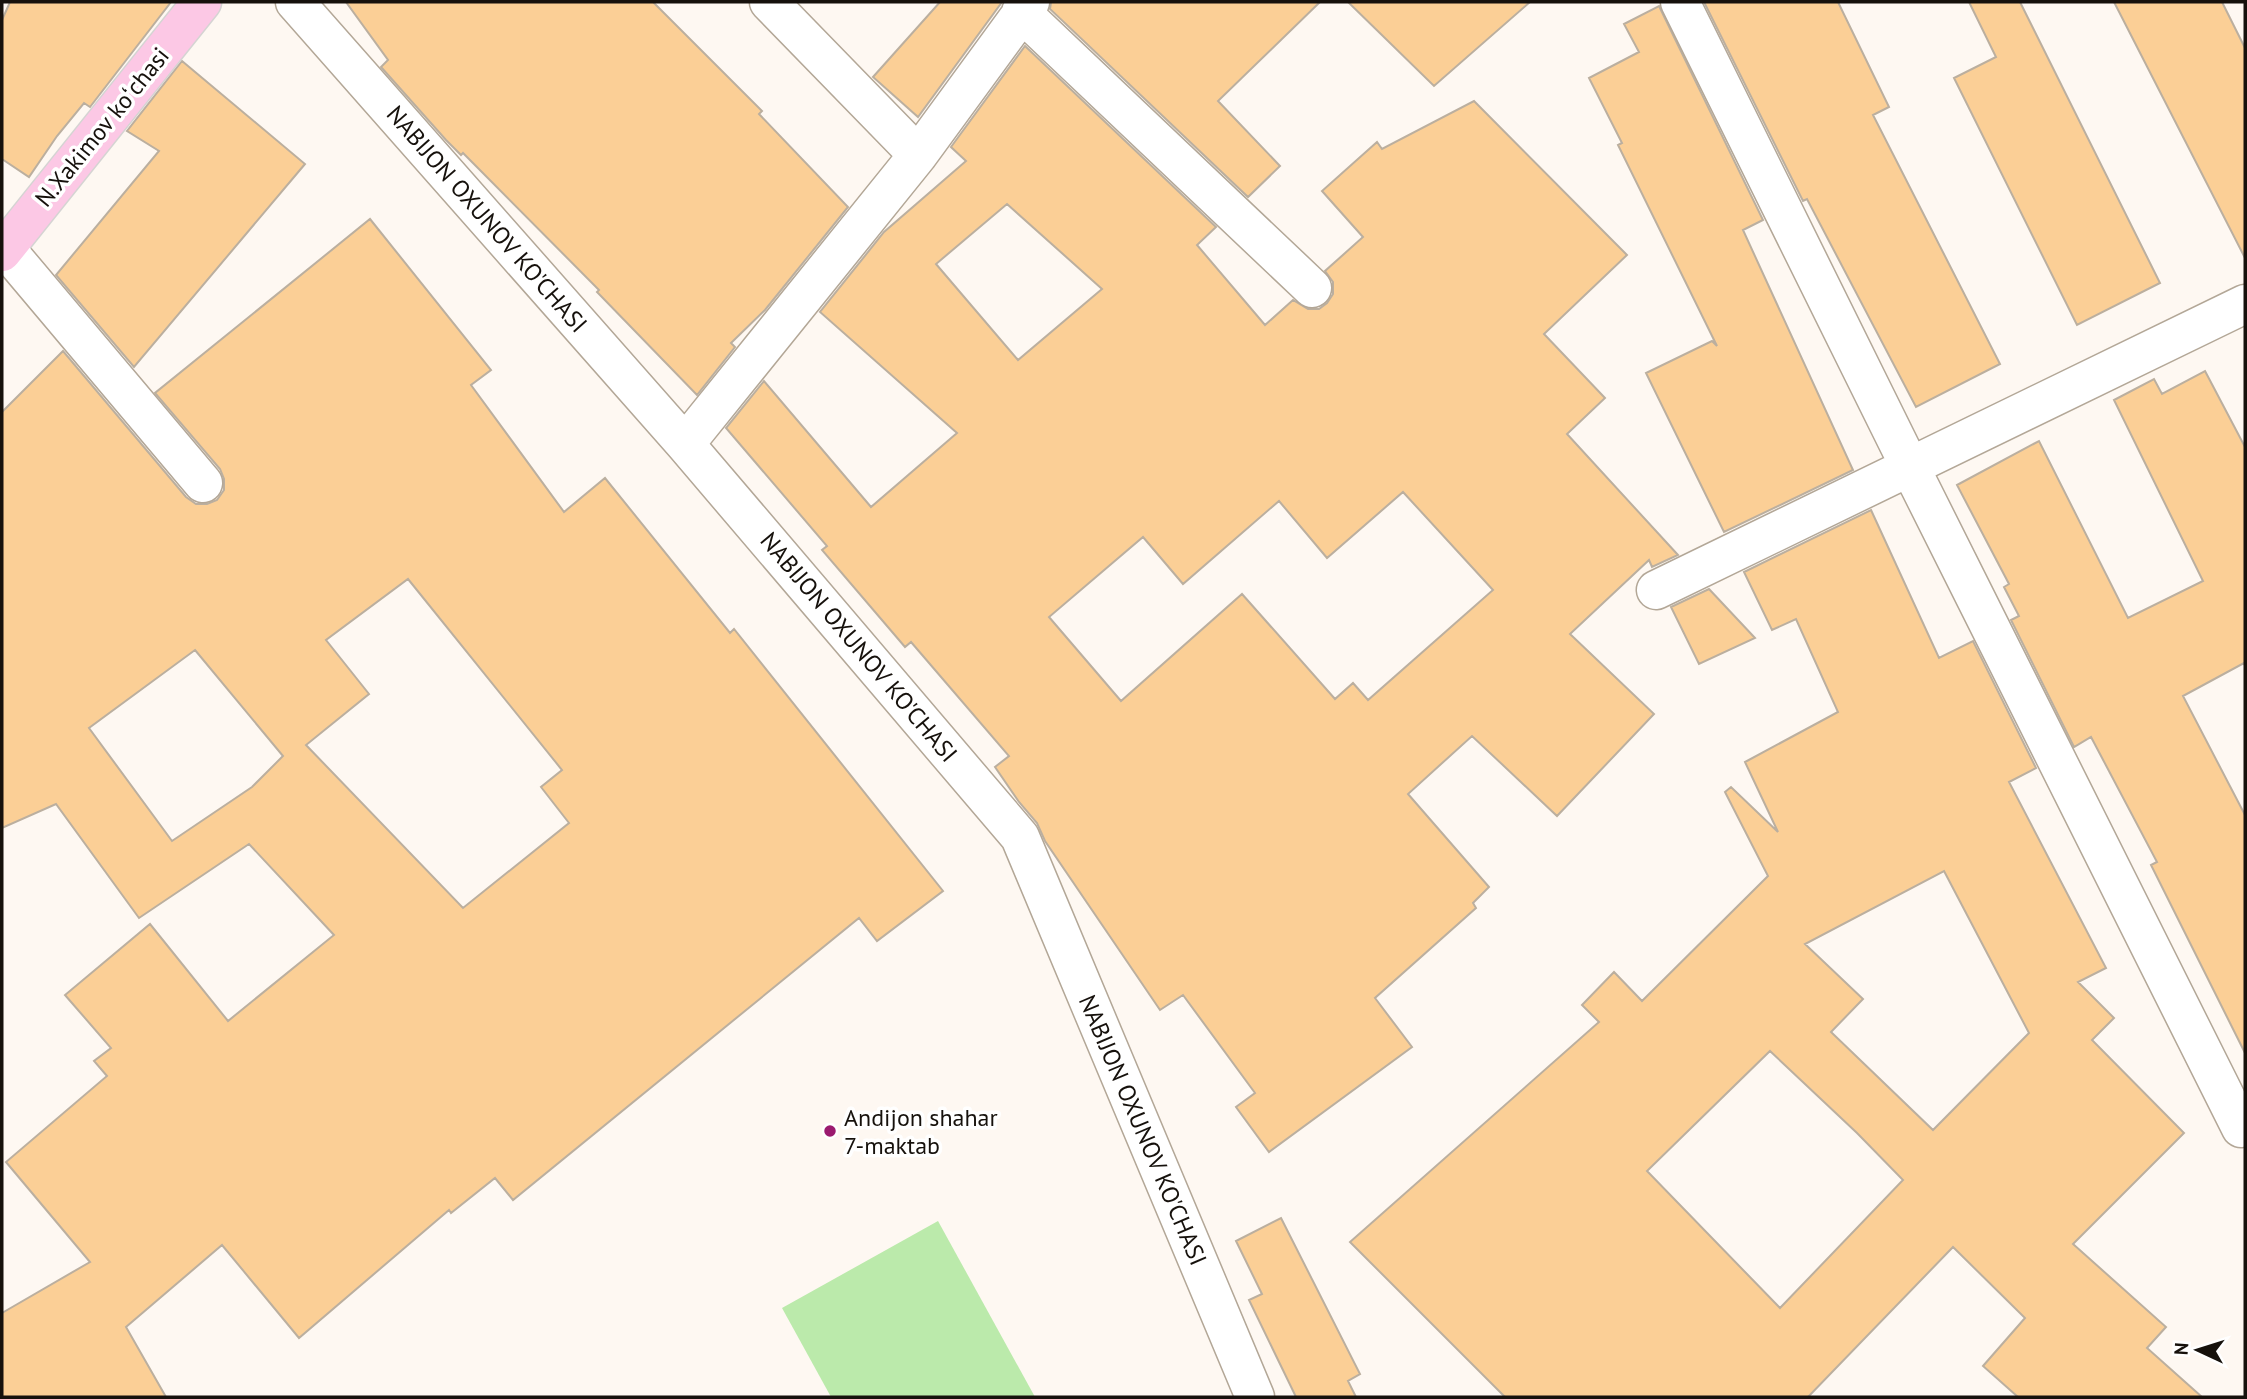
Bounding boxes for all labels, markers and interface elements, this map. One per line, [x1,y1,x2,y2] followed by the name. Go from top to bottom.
[28,41,176,213] street label: N.Xakimov koʻchasi
[380,99,594,339] street label: NABIJON OXUNOV KO'CHASI
[754,526,964,768] street label: NABIJON OXUNOV KO'CHASI
[1072,990,1214,1270] street label: NABIJON OXUNOV KO'CHASI
[844,1102,998,1161] place label: Andijon shahar 7-maktab
[822,1123,838,1139] marker: Andijon shahar 7-maktab
[2163,1315,2233,1385] north arrow
[2169,1342,2193,1356] text: N

